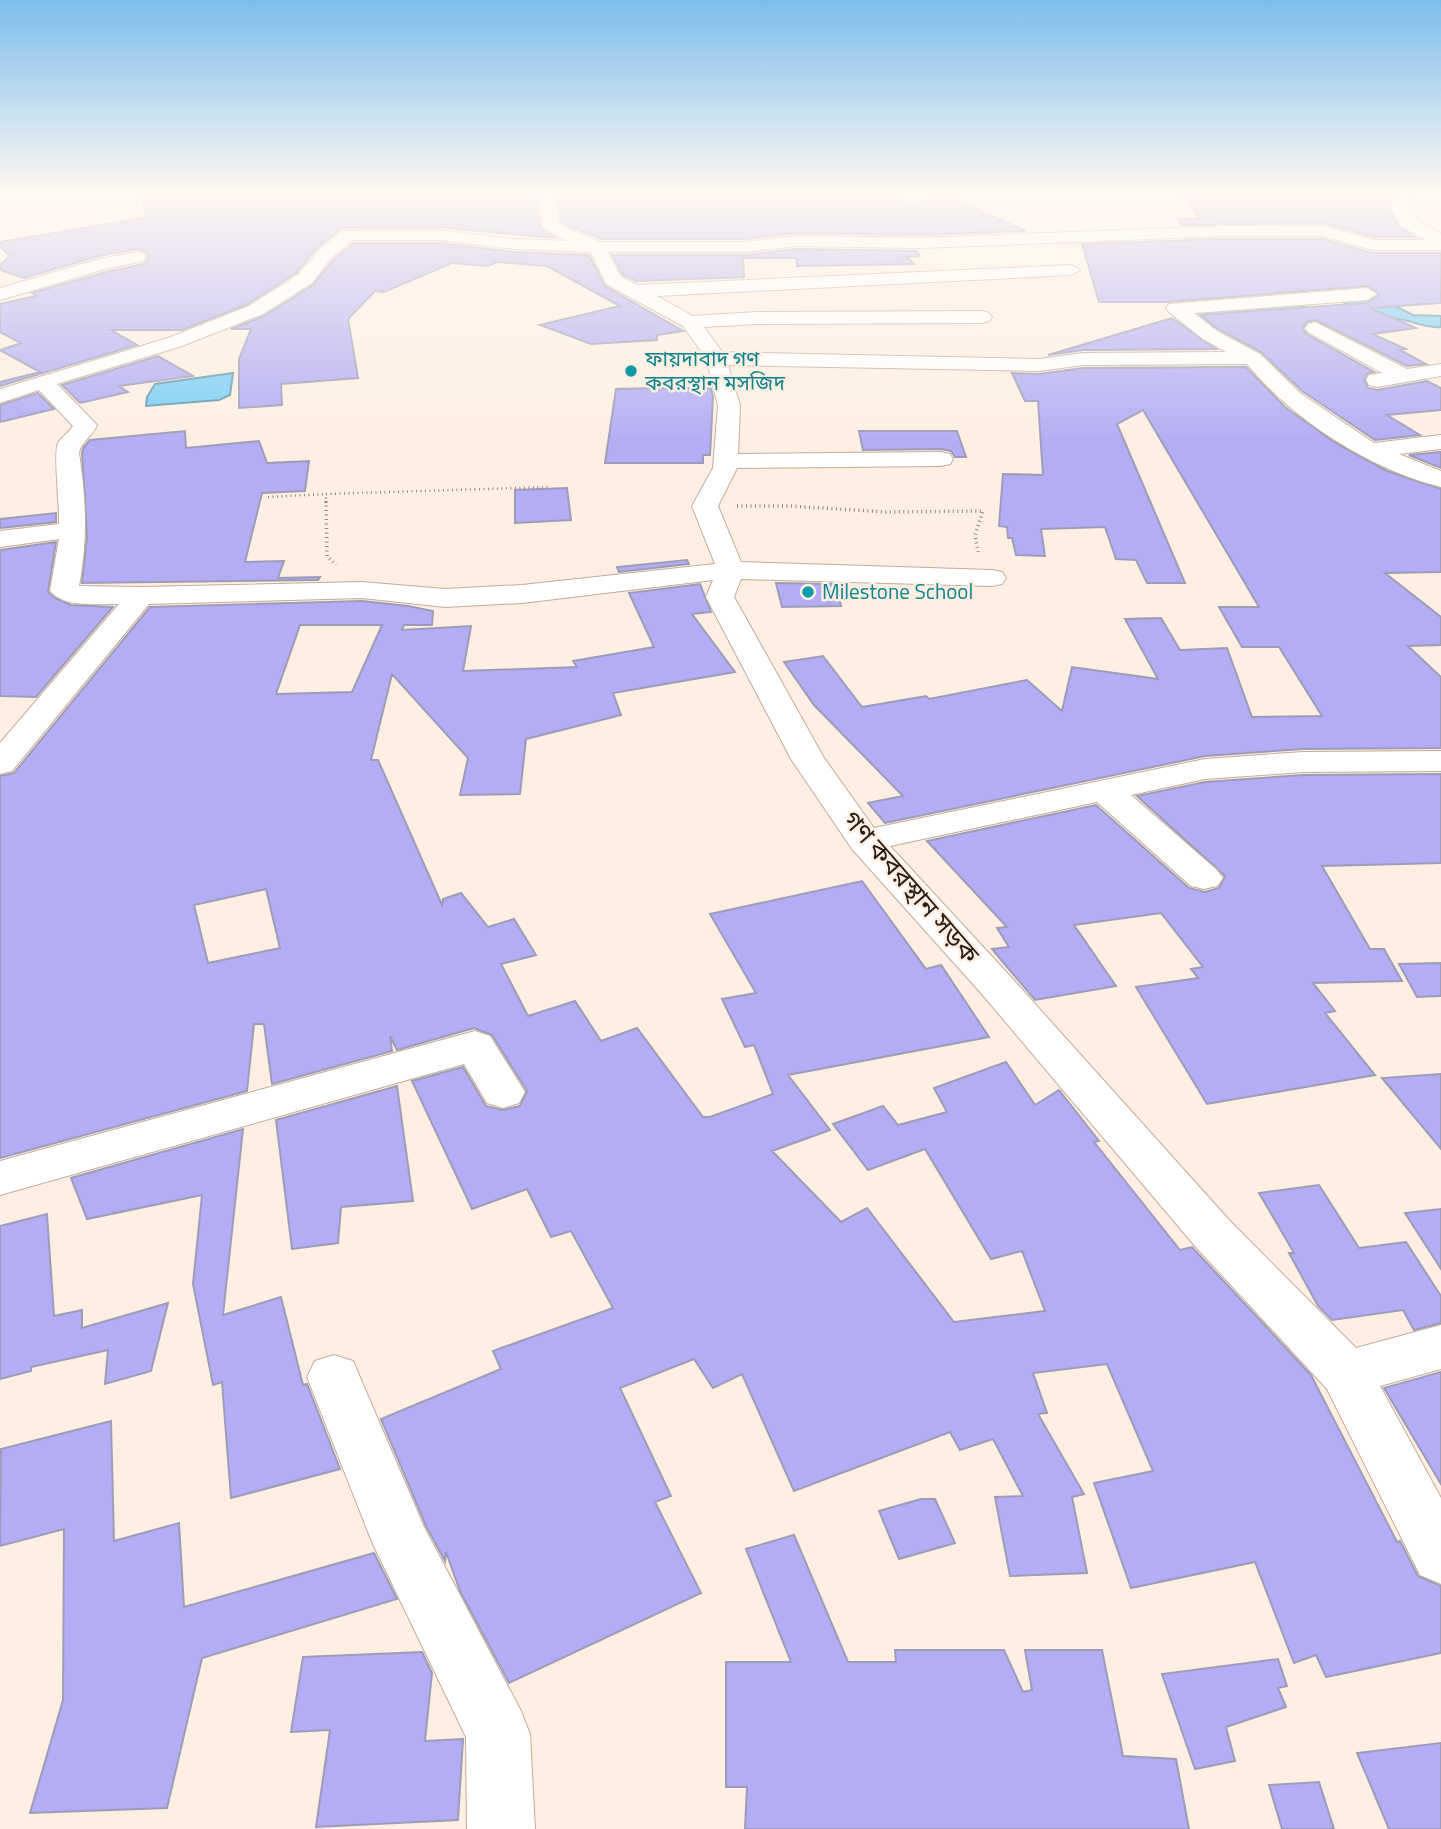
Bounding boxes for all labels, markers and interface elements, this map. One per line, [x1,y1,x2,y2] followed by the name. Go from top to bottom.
[644,342,785,398] place label: ফায়দাবাদ গণ কবরস্থান মসজিদ
[623,363,639,379] marker: ফায়দাবাদ গণ কবরস্থান মসজিদ
[822,575,973,607] place label: Milestone School
[800,584,816,600] marker: Milestone School
[834,801,990,973] street label: গণ কবরস্থান সড়ক

